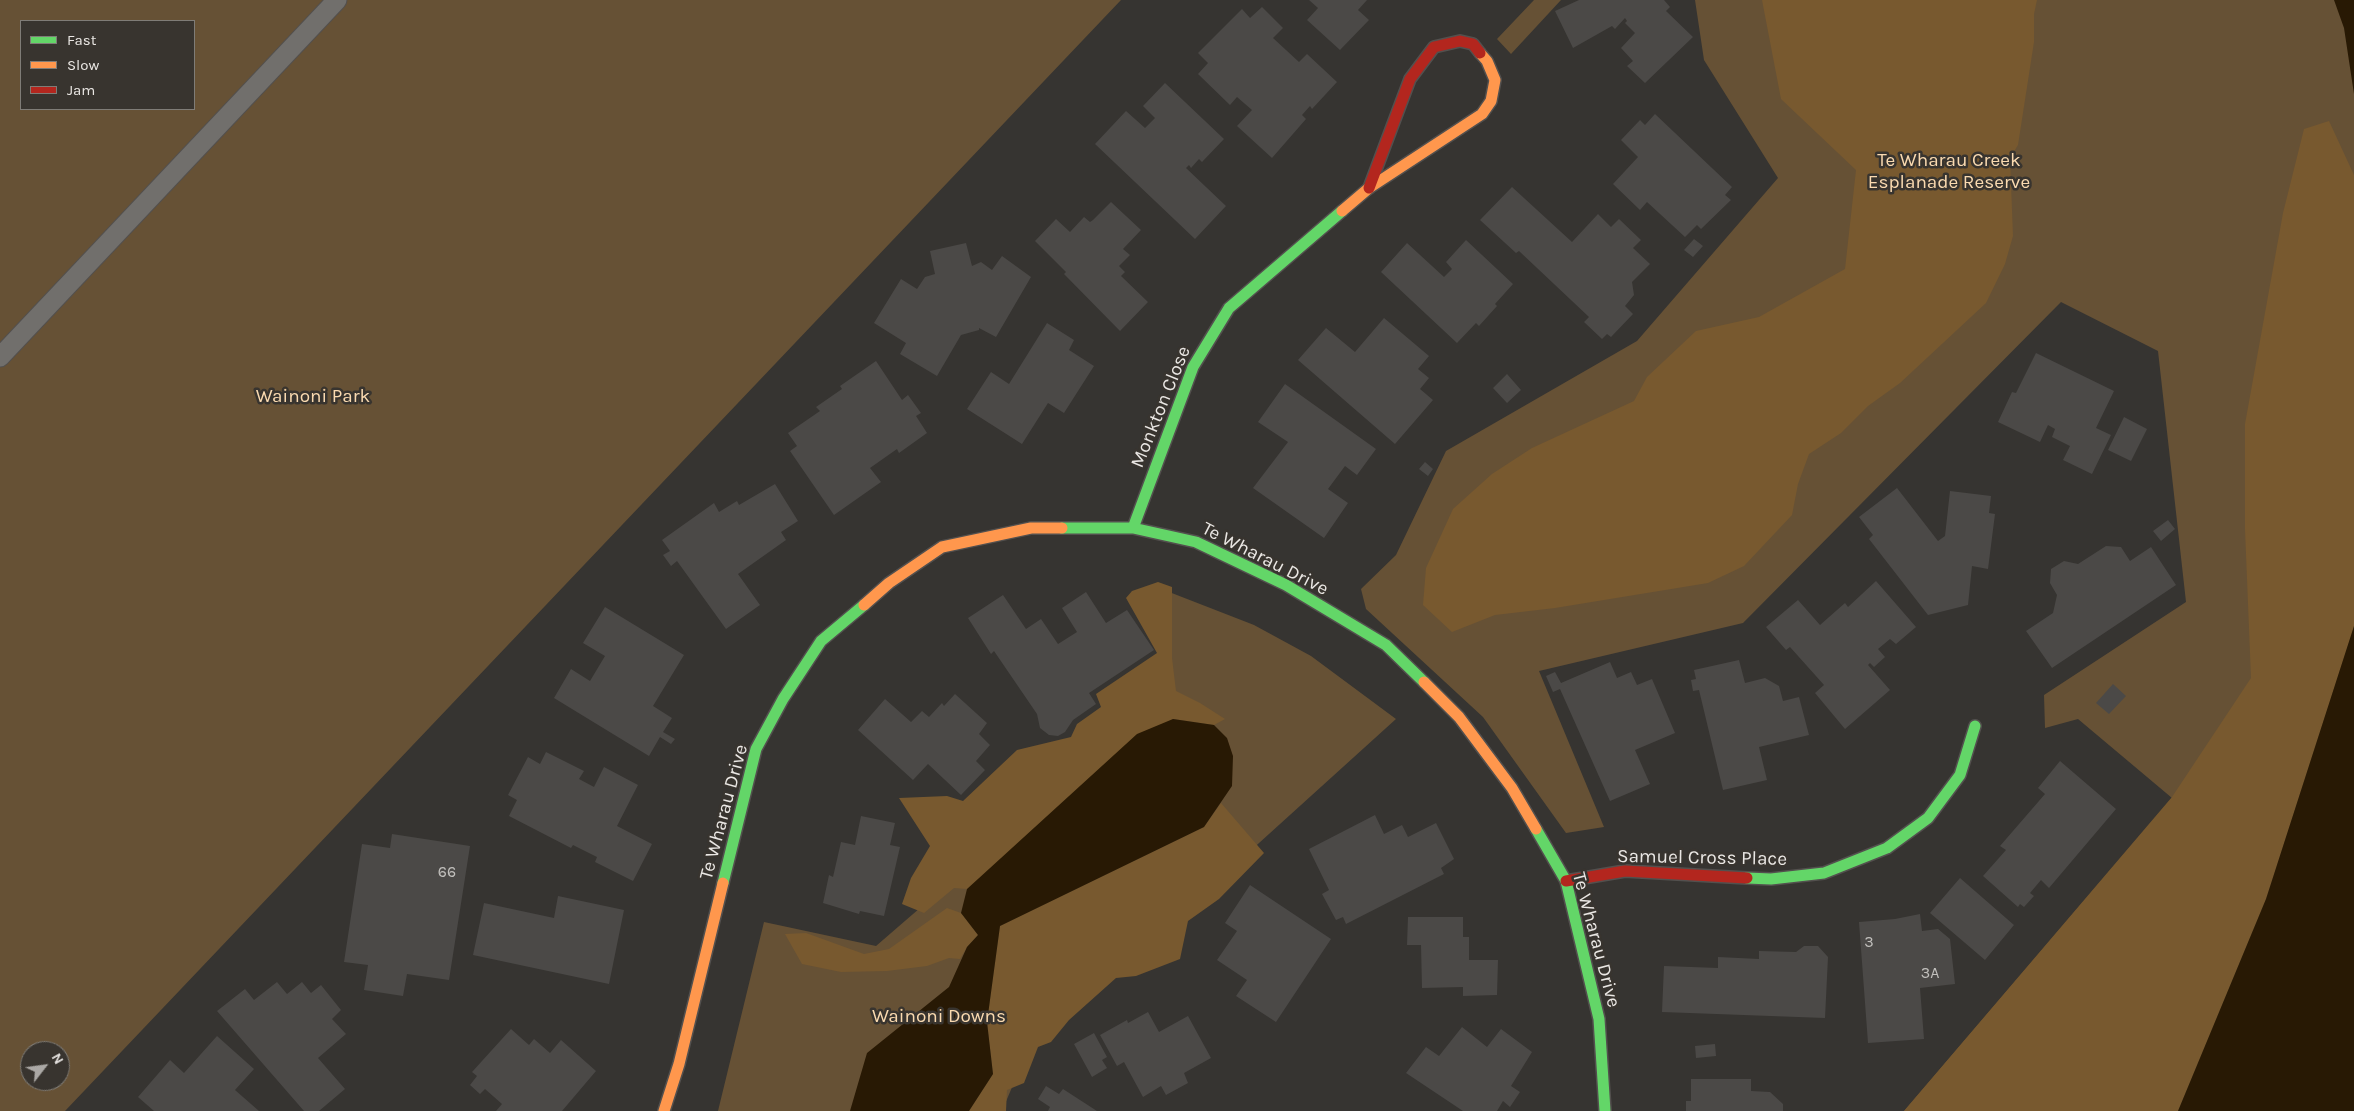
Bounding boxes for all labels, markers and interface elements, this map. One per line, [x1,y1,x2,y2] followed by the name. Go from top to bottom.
[20,20,195,110] legend
[67,31,96,49] text: Fast
[67,56,99,74] text: Slow
[67,81,95,99] text: Jam
[1868,150,2030,194] park label: Te Wharau Creek Esplanade Reserve
[1126,343,1196,471] street label: Monkton Close
[256,386,370,408] park label: Wainoni Park
[1198,517,1332,601] street label: Te Wharau Drive
[695,742,753,882] street label: Te Wharau Drive
[1617,845,1787,871] street label: Samuel Cross Place
[438,862,456,882] house number: 66
[1567,870,1625,1010] street label: Te Wharau Drive
[1864,932,1874,952] house number: 3
[1921,963,1939,983] house number: 3A
[872,1006,1006,1028] park label: Wainoni Downs
[20,1041,70,1091] north arrow
[48,1050,67,1067] text: N

